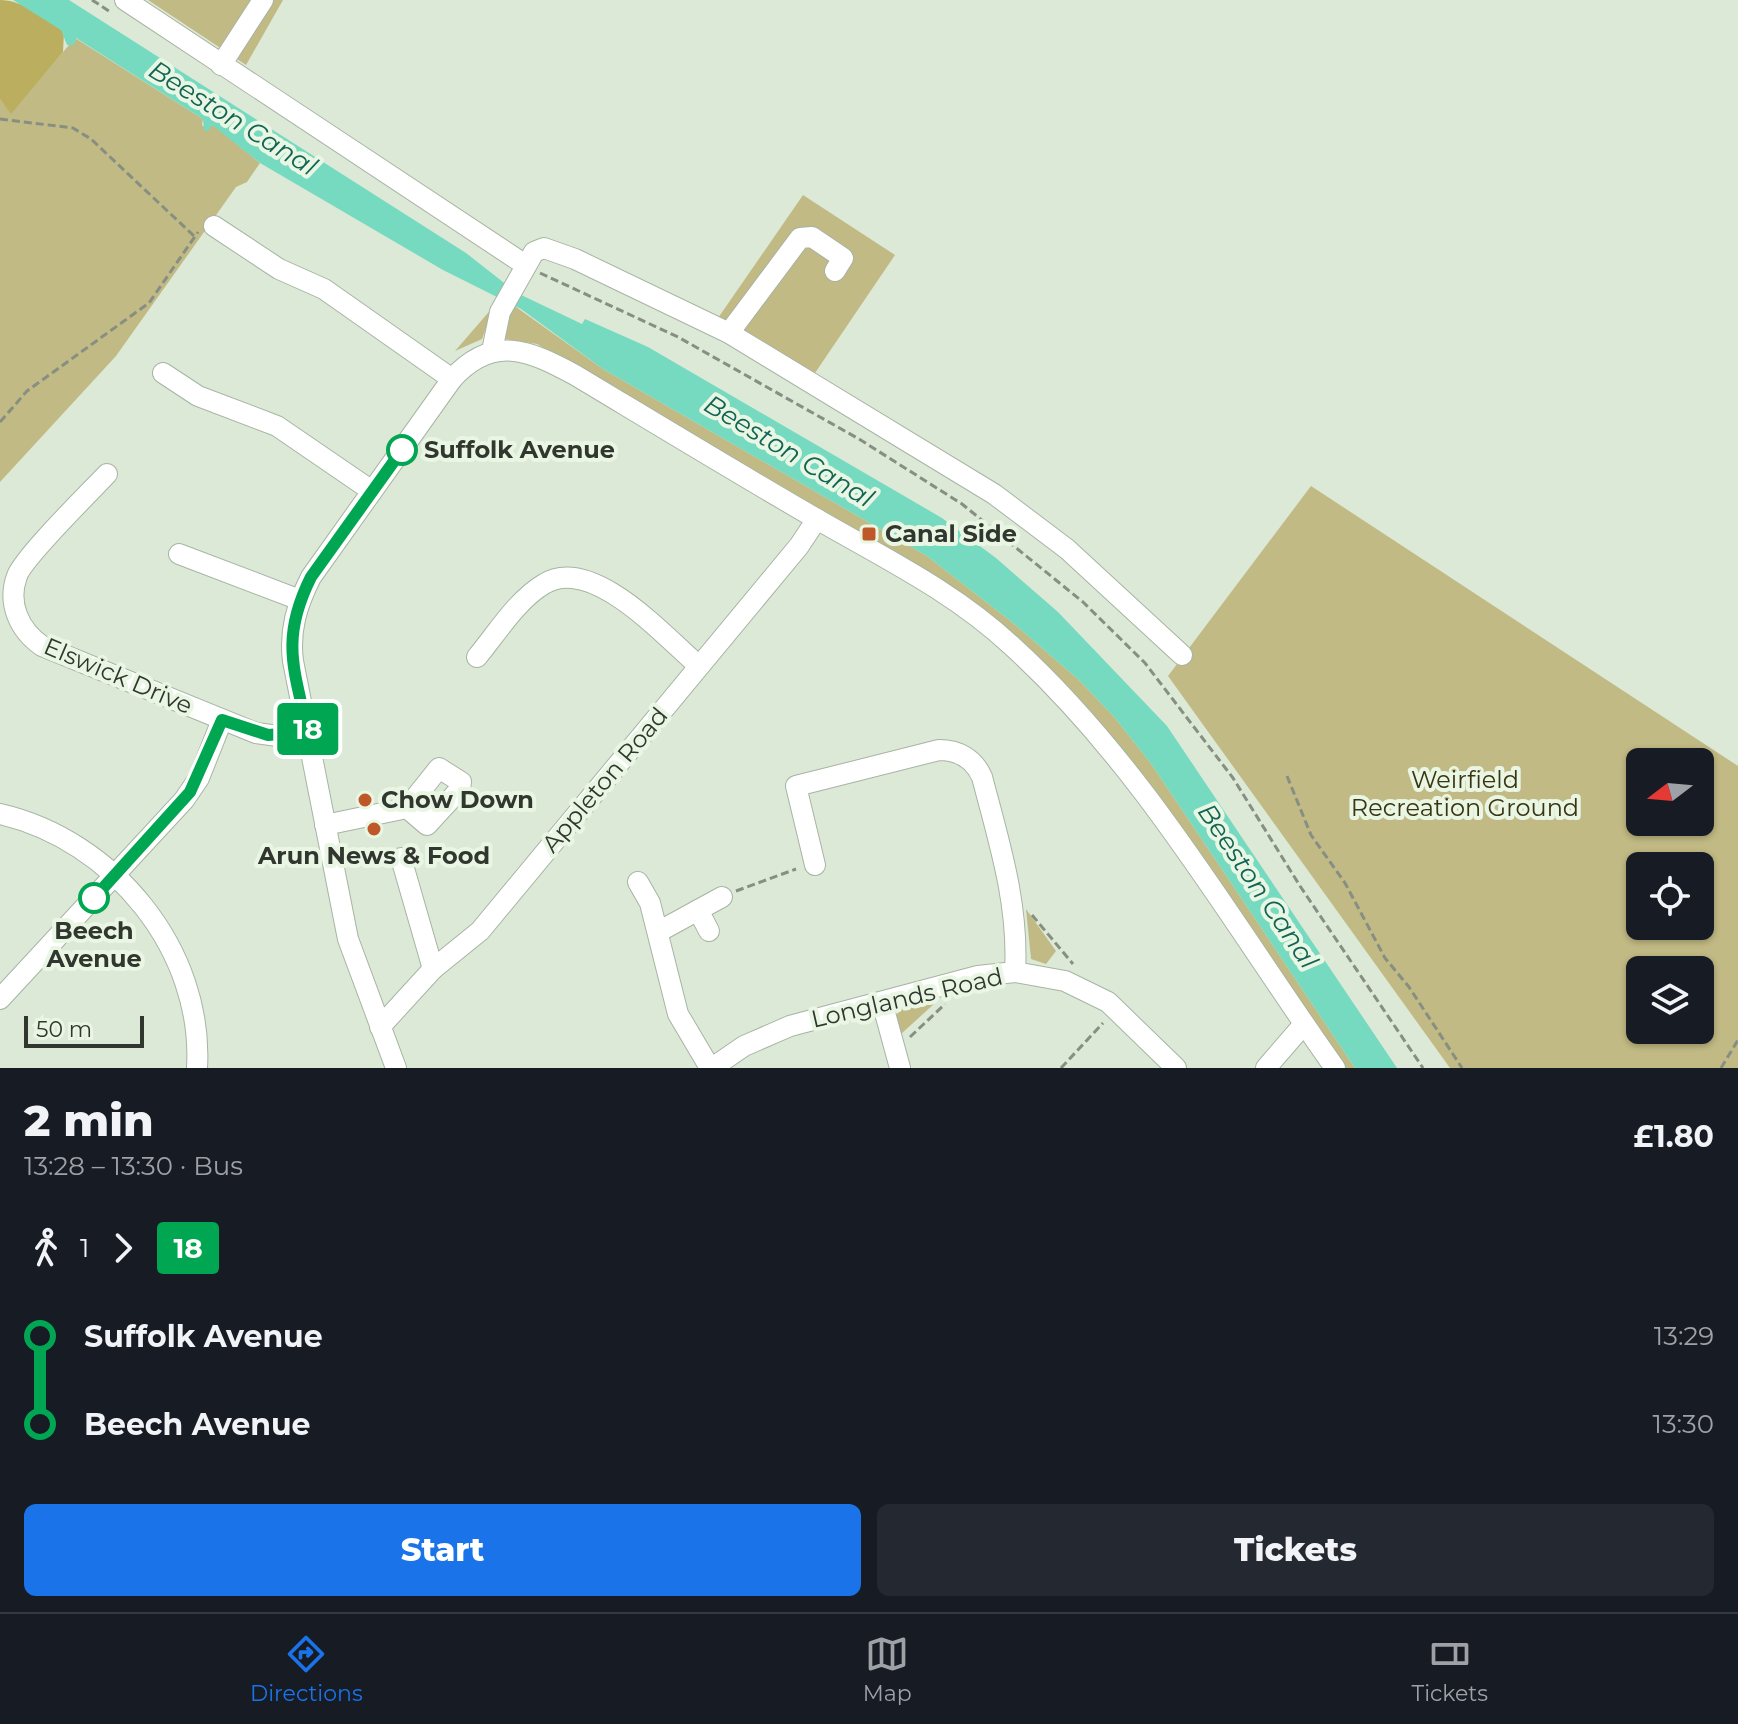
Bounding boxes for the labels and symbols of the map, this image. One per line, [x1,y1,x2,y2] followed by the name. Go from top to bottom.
[143,53,323,183] water label: Beeston Canal
[698,388,880,514] water label: Beeston Canal
[387,435,417,465] marker: Suffolk Avenue
[424,435,615,464] place label: Suffolk Avenue
[885,519,1017,548] place label: Canal Side
[860,525,878,543] marker: Canal Side
[40,631,197,720] street label: Elswick Drive
[536,701,674,858] street label: Appleton Road
[272,703,344,755] line badge: 18
[1626,748,1714,836] north arrow
[1351,765,1579,822] park label: Weirfield Recreation Ground
[381,785,534,814] place label: Chow Down
[356,791,374,809] marker: Chow Down
[1191,797,1325,975] water label: Beeston Canal
[365,820,383,838] marker: Arun News & Food
[257,841,490,870] place label: Arun News & Food
[79,883,109,913] marker: Beech Avenue
[45,916,142,973] place label: Beech Avenue
[808,961,1005,1034] street label: Longlands Road
[24,1012,144,1048] scale bar

